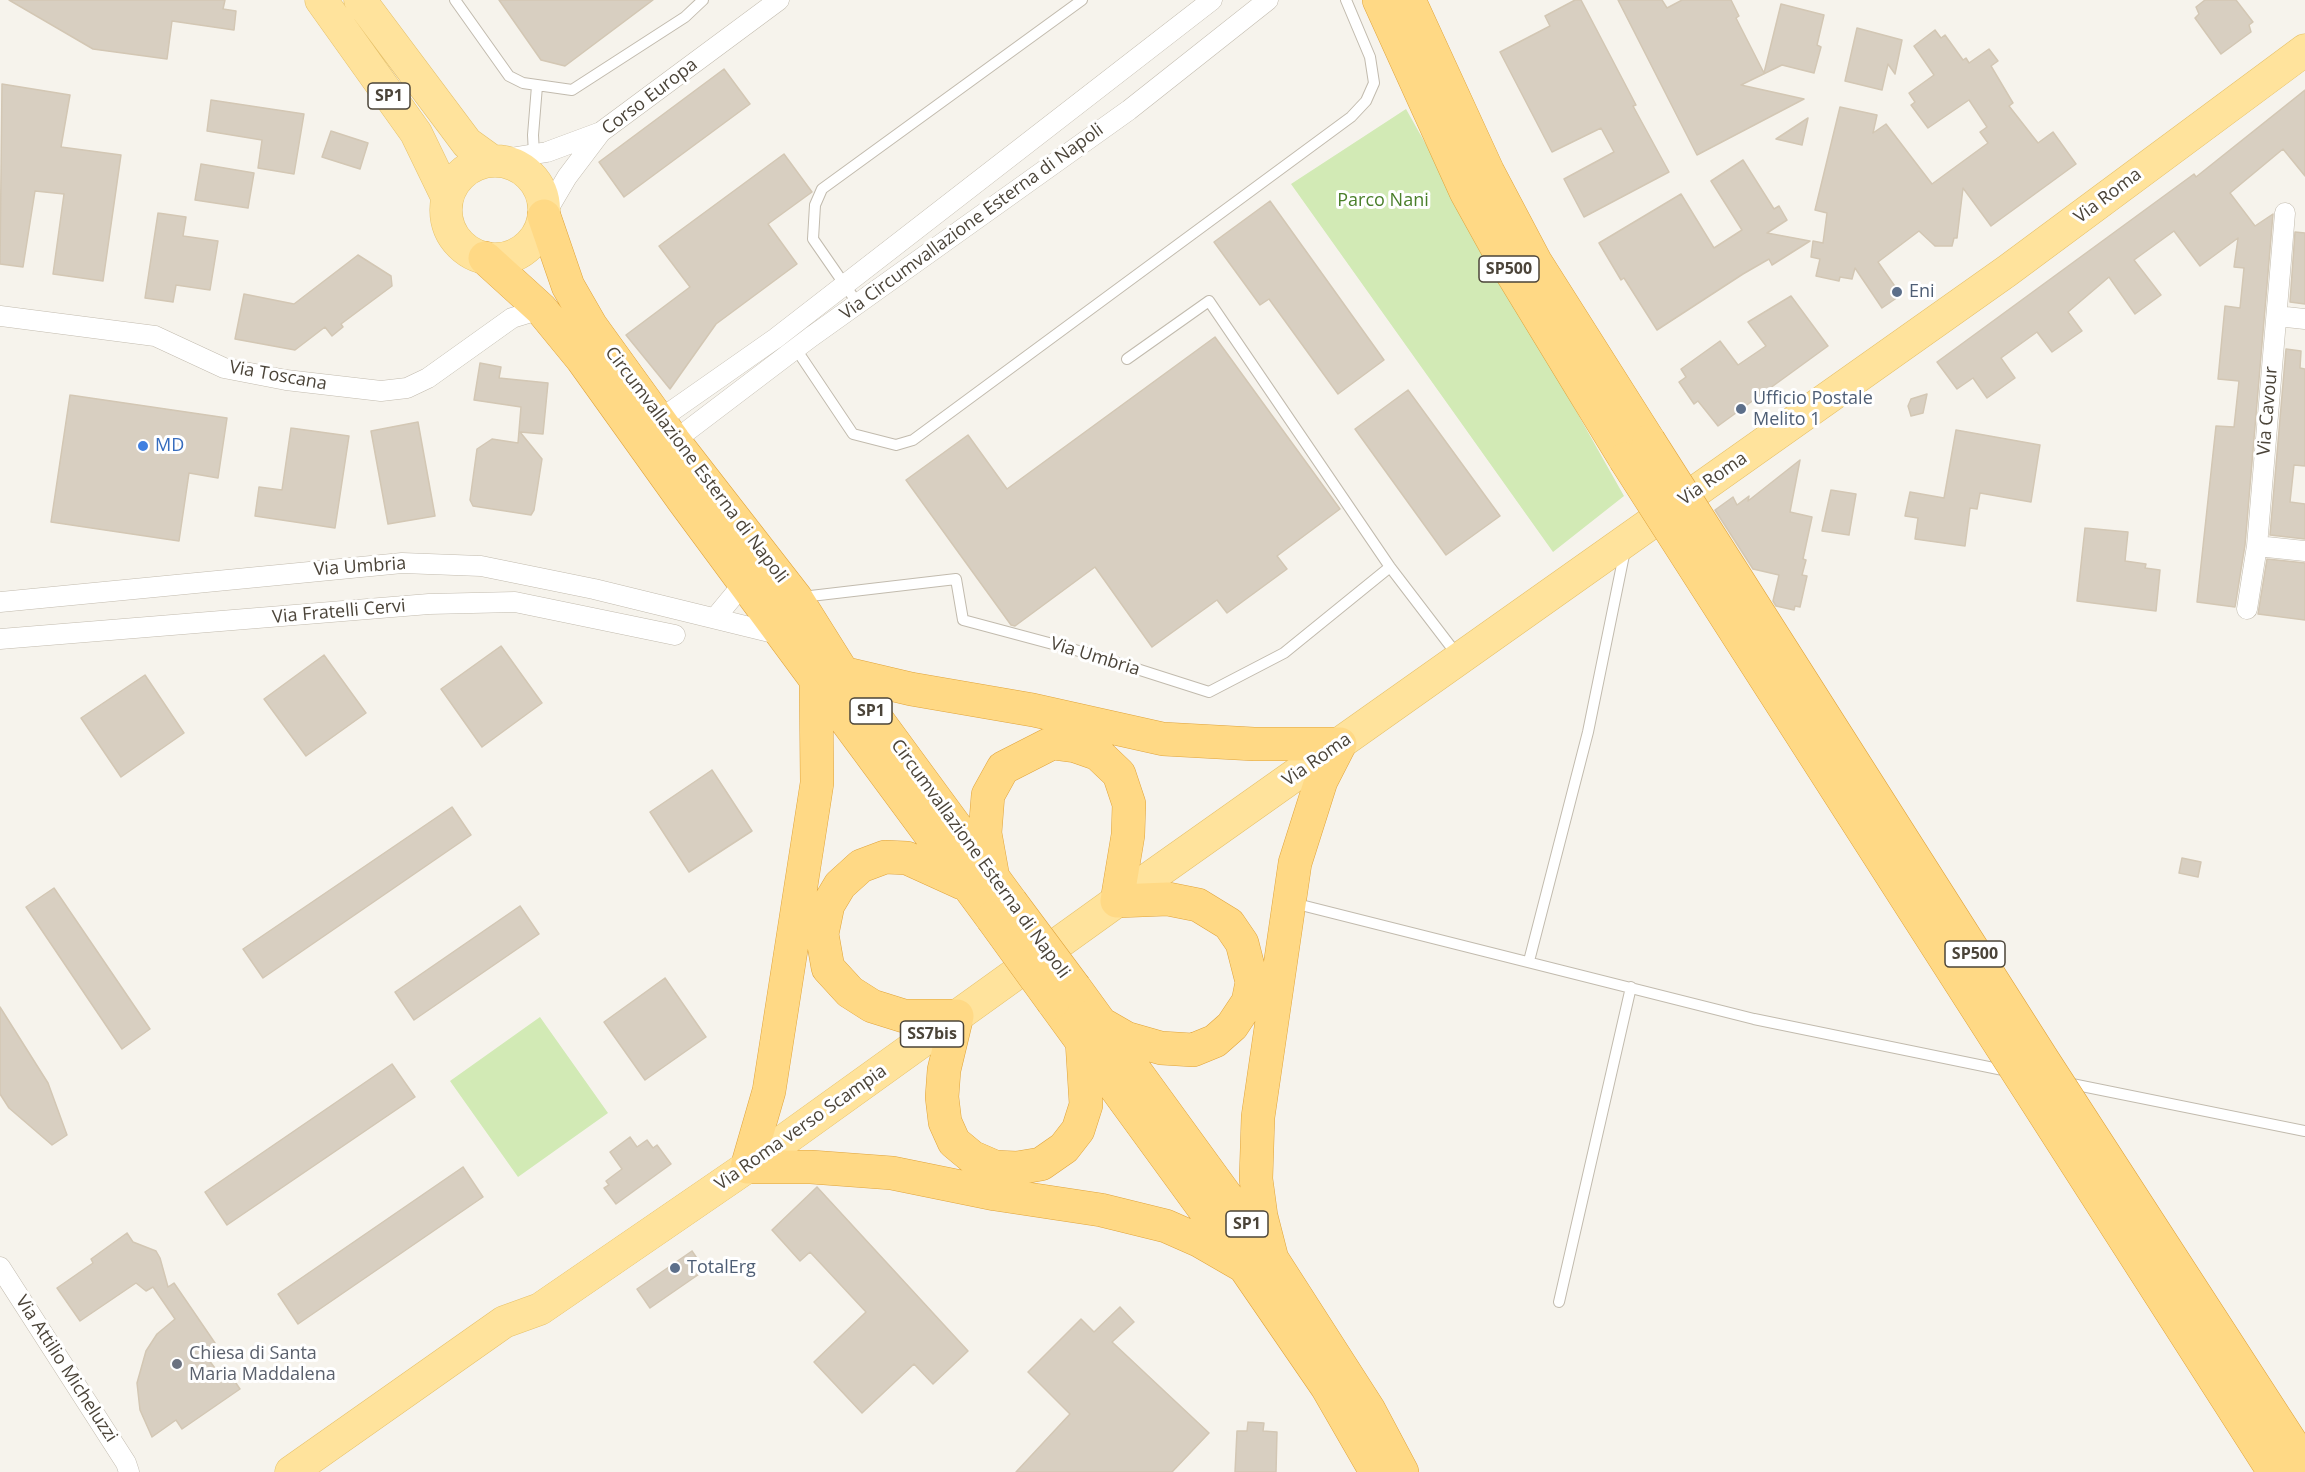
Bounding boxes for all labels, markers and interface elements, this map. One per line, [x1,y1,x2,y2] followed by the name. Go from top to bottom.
[598,54,702,140] street label: Corso Europa
[368,83,410,109] road number: SP1
[836,119,1108,325] street label: Via Circumvallazione Esterna di Napoli
[2070,164,2146,228] street label: Via Roma
[1337,190,1429,212] park label: Parco Nani
[1479,256,1539,282] road number: SP500
[1909,281,1935,303] place label: Eni
[1890,285,1904,299] marker: Eni
[600,343,792,587] street label: Circumvallazione Esterna di Napoli
[227,357,329,395] street label: Via Toscana
[2253,365,2283,457] street label: Via Cavour
[1753,388,1873,430] place label: Ufficio Postale Melito 1
[1734,402,1748,416] marker: Ufficio Postale Melito 1
[155,435,184,457] place label: MD
[136,439,150,453] marker: MD
[1675,448,1751,510] street label: Via Roma
[313,553,407,581] street label: Via Umbria
[271,595,407,629] street label: Via Fratelli Cervi
[1048,633,1142,681] street label: Via Umbria
[850,698,892,724] road number: SP1
[1279,729,1355,791] street label: Via Roma
[886,735,1074,983] street label: Circumvallazione Esterna di Napoli
[1945,941,2005,967] road number: SP500
[900,1021,964,1047] road number: SS7bis
[711,1061,891,1195] street label: Via Roma verso Scampia
[1226,1211,1268,1237] road number: SP1
[687,1257,756,1279] place label: TotalErg
[668,1261,682,1275] marker: TotalErg
[10,1291,122,1447] street label: Via Attilio Micheluzzi
[189,1343,336,1386] place label: Chiesa di Santa Maria Maddalena
[170,1357,184,1371] marker: Chiesa di Santa Maria Maddalena

